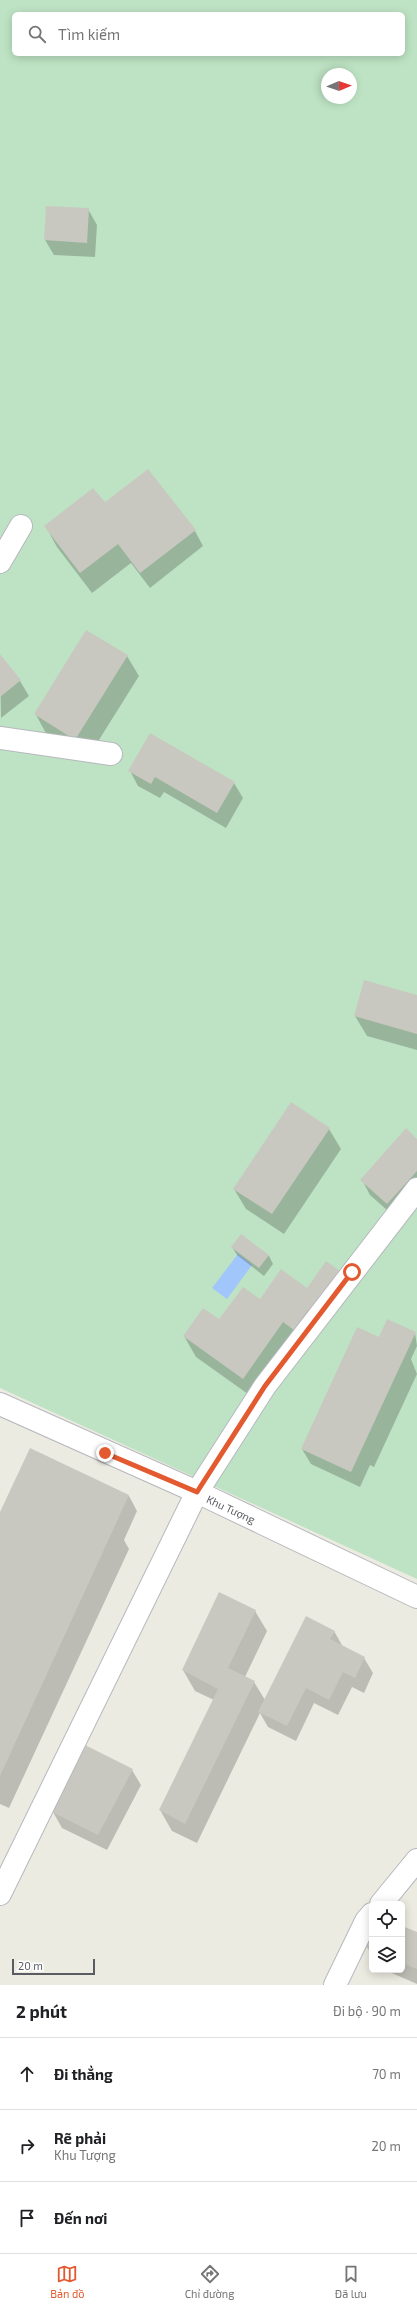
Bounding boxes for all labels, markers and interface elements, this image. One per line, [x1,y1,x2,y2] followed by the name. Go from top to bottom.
[12,12,405,56] search box
[26,23,48,45] icon: search
[58,25,120,43] text: Tìm kiếm
[321,68,357,104] north arrow
[343,1263,361,1281] route start
[96,1444,114,1462] route end
[204,1492,257,1527] street label: Khu Tượng
[369,1901,405,1973] map controls
[369,1901,405,1937] button: locate
[369,1937,405,1973] button: layers
[12,1957,95,1976] scale bar
[18,1959,43,1972] text: 20 m
[16,2001,67,2021] text: 2 phút
[333,2003,401,2019] text: Đi bộ · 90 m
[16,2063,38,2085] icon: ahead
[54,2065,113,2083] text: Đi thẳng
[372,2066,401,2082] text: 70 m
[54,2129,106,2147] text: Rẽ phải
[16,2135,38,2157] icon: right
[372,2138,401,2154] text: 20 m
[54,2147,116,2163] text: Khu Tượng
[16,2207,38,2229] icon: arrive
[54,2209,108,2227] text: Đến nơi
[50,2263,84,2300] tab: Bản đồ
[185,2263,234,2300] tab: Chỉ đường
[335,2263,367,2300] tab: Đã lưu

